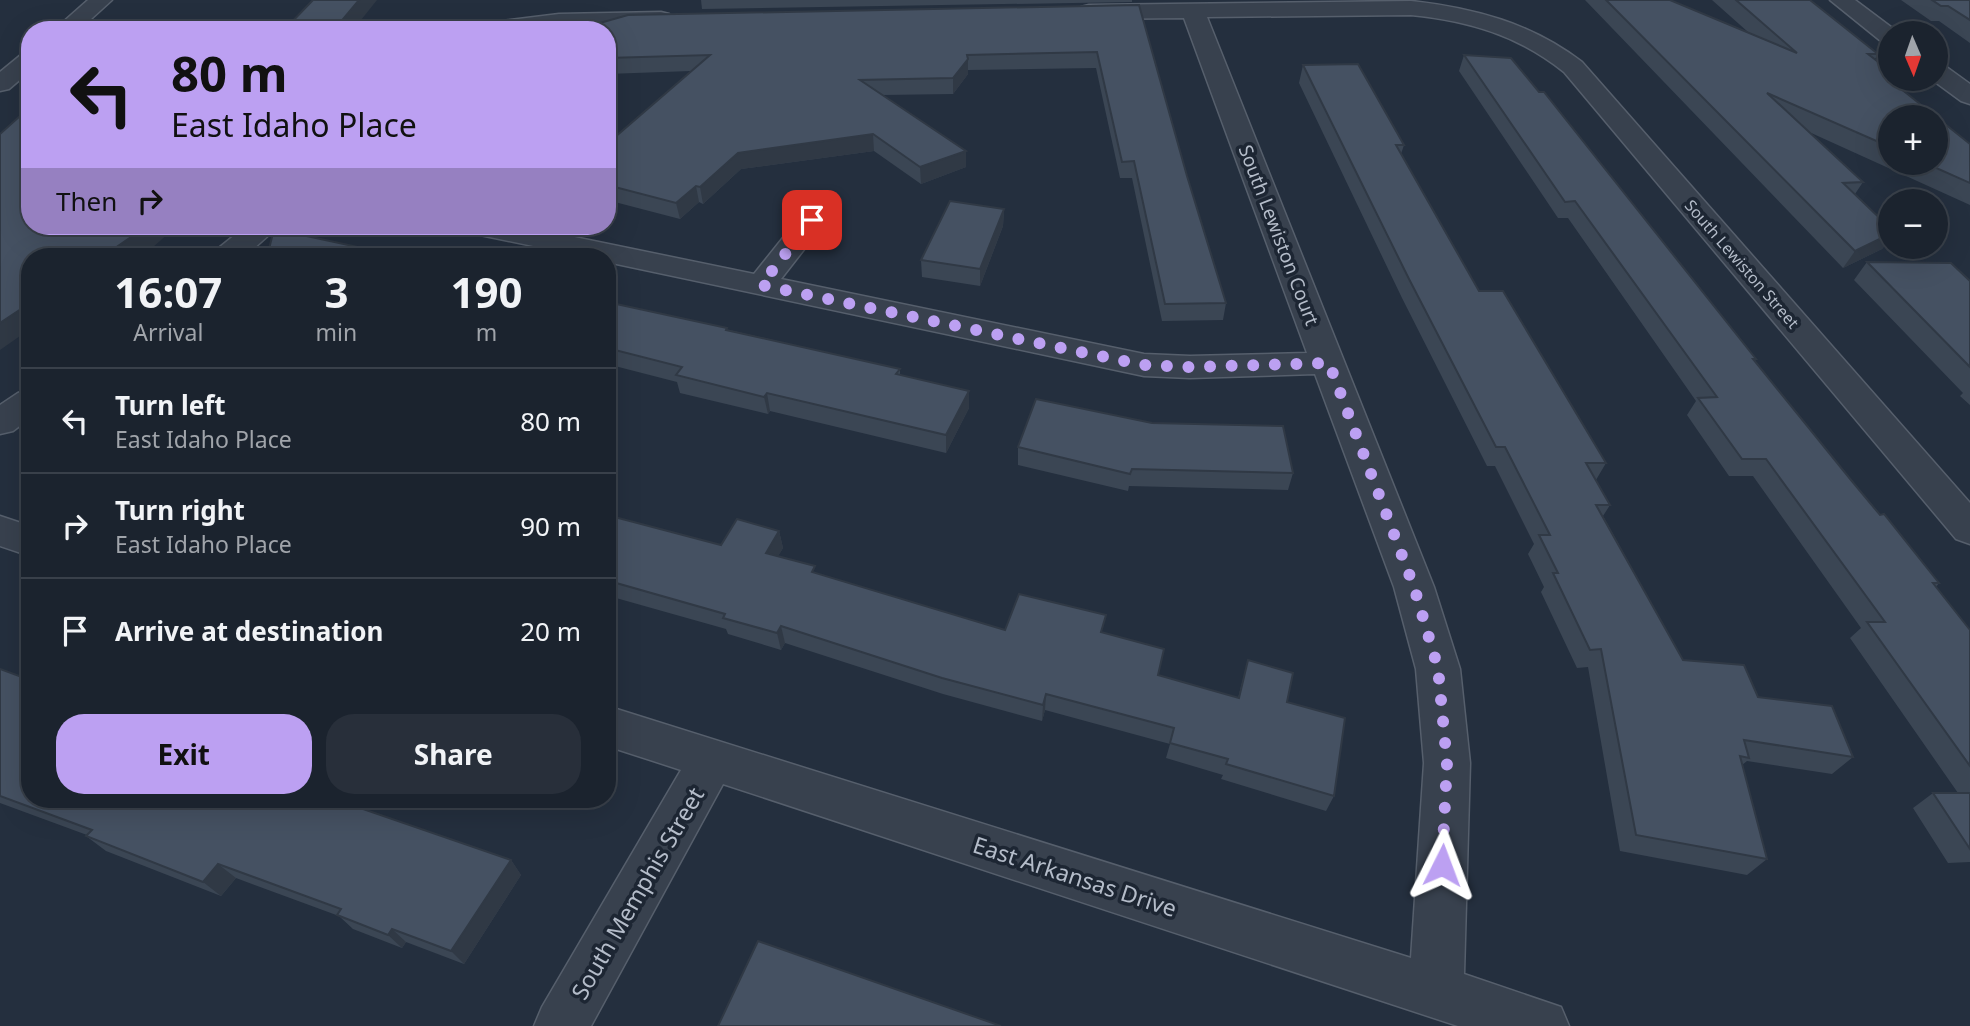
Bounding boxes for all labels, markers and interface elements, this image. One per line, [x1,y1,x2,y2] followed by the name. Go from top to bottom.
[1878,21,1948,91] north arrow
[1878,21,1948,259] map controls
[171,40,288,106] text: 80 m
[56,49,147,140] icon: left
[171,103,417,146] text: East Idaho Place
[1878,105,1948,175] button: +
[1233,141,1325,329] street label: South Lewiston Court
[131,182,169,220] icon: right
[56,183,117,219] text: Then
[1878,189,1948,259] button: −
[782,190,842,250] pin
[1680,195,1804,333] street label: South Lewiston Street
[793,201,831,239] icon: arrive
[114,263,222,320] text: 16:07
[324,263,348,320] text: 3
[451,263,523,320] text: 190
[133,316,203,348] text: Arrival
[316,316,357,348] text: min
[476,316,497,348] text: m
[115,387,226,423] text: Turn left
[56,402,94,440] icon: left
[520,403,581,439] text: 80 m
[115,423,292,455] text: East Idaho Place
[115,492,245,528] text: Turn right
[56,507,94,545] icon: right
[520,508,581,544] text: 90 m
[115,528,292,560] text: East Idaho Place
[56,612,94,650] icon: arrive
[115,613,384,649] text: Arrive at destination
[520,613,581,649] text: 20 m
[56,714,312,794] button: Exit
[326,714,581,794] button: Share
[563,781,711,1005] street label: South Memphis Street
[969,828,1181,924] street label: East Arkansas Drive
[1405,828,1479,902] position arrow

